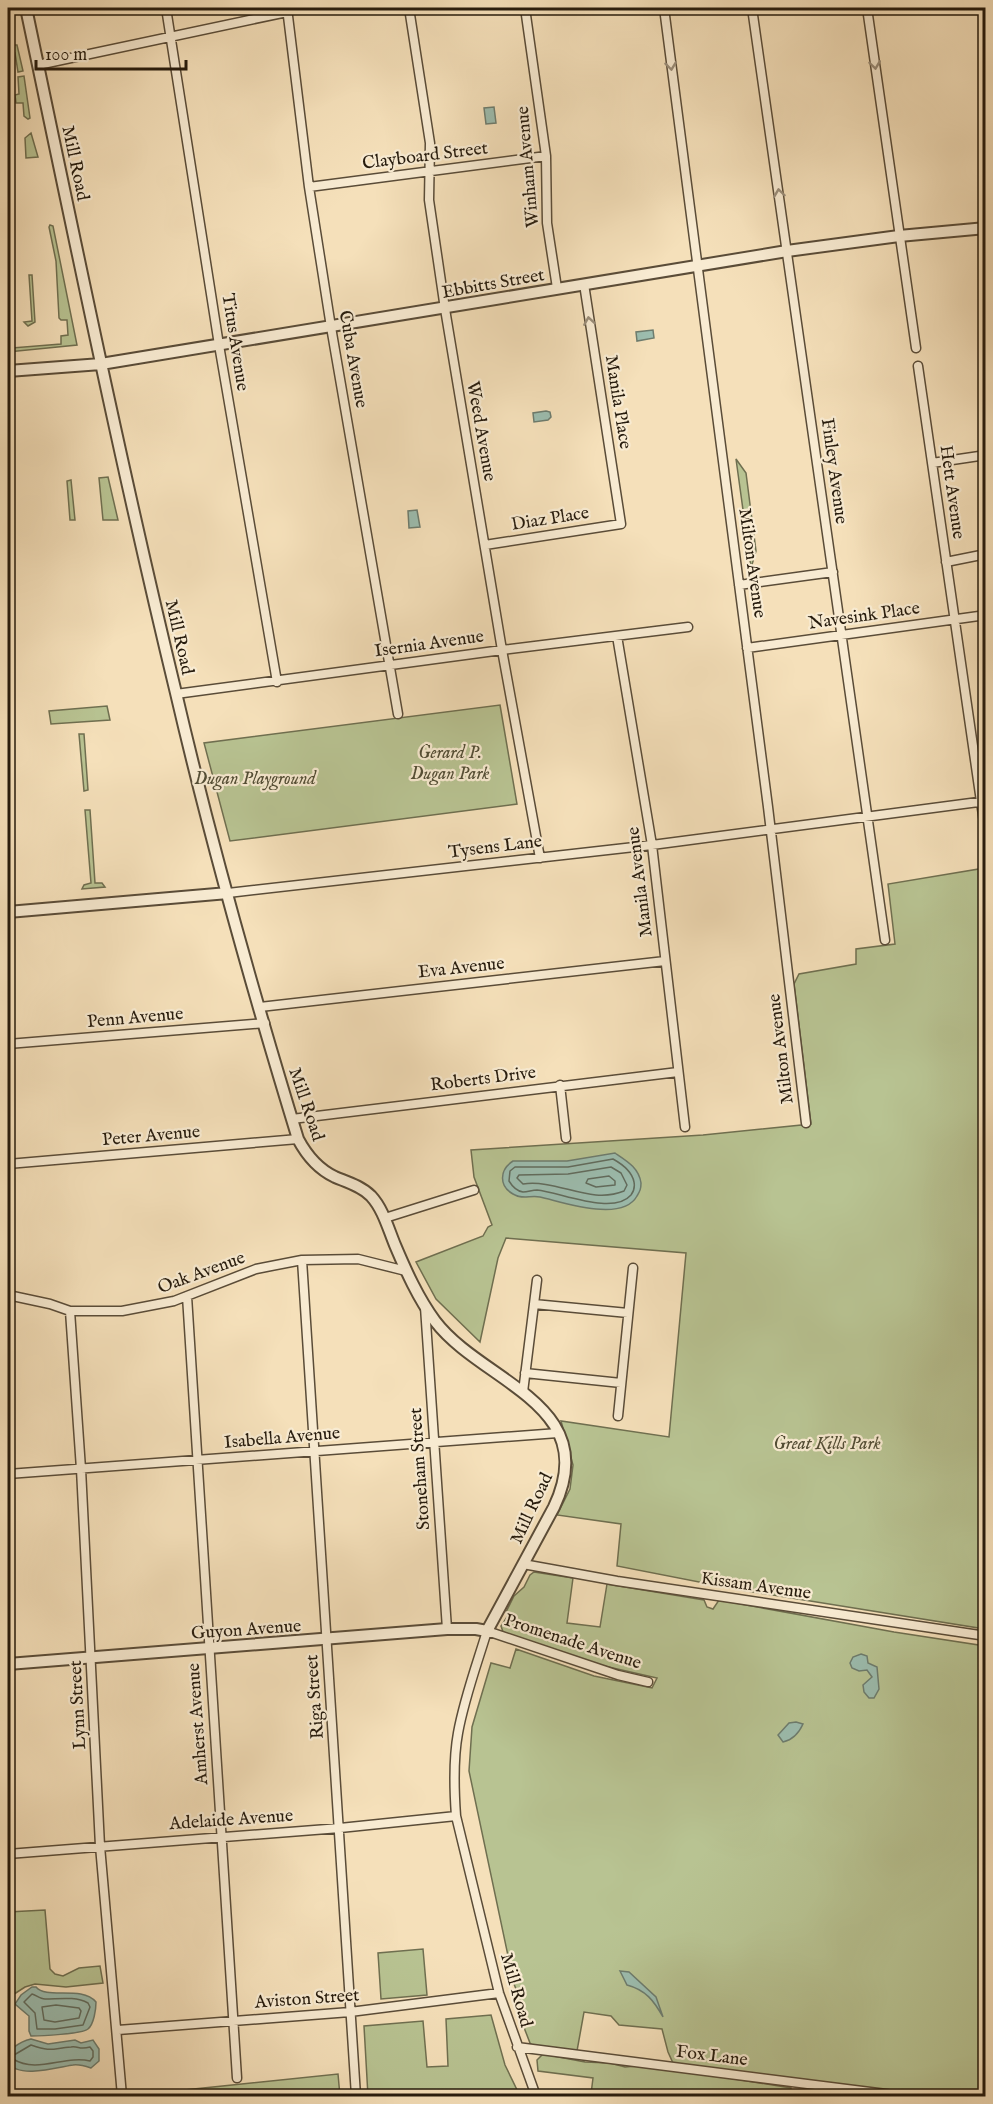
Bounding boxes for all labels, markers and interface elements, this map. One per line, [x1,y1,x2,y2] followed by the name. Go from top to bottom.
[36,33,186,71] scale bar
[45,44,87,67] text: 100 m
[665,61,677,70] one-way arrow
[869,61,881,70] one-way arrow
[512,105,545,229] street label: Winham Avenue
[55,124,94,203] street label: Mill Road
[361,137,489,176] street label: Clayboard Street
[773,189,785,198] one-way arrow
[440,264,546,305] street label: Ebbitts Street
[215,292,254,393] street label: Titus Avenue
[333,309,372,410] street label: Cuba Avenue
[584,316,596,325] one-way arrow
[599,354,636,451] street label: Manila Place
[460,379,501,483] street label: Weed Avenue
[815,417,852,526] street label: Finley Avenue
[934,444,969,541] street label: Hett Avenue
[510,502,591,537] street label: Diaz Place
[732,507,771,620] street label: Milton Avenue
[807,597,921,636] street label: Navesink Place
[159,598,198,677] street label: Mill Road
[373,625,485,664] street label: Isernia Avenue
[410,742,490,786] park label: Gerard P. Dugan Park
[194,768,317,791] park label: Dugan Playground
[622,825,659,938] street label: Manila Avenue
[447,830,543,865] street label: Tysens Lane
[417,953,506,984] street label: Eva Avenue
[763,992,800,1105] street label: Milton Avenue
[86,1003,184,1034] street label: Penn Avenue
[429,1062,537,1097] street label: Roberts Drive
[282,1065,329,1145] street label: Mill Road
[101,1121,201,1152] street label: Peter Avenue
[155,1247,248,1300] street label: Oak Avenue
[405,1407,436,1531] street label: Stoneham Street
[223,1422,341,1455] street label: Isabella Avenue
[773,1433,881,1456] park label: Great Kills Park
[506,1469,559,1548] street label: Mill Road
[699,1567,812,1606] street label: Kissam Avenue
[501,1609,644,1675] street label: Promenade Avenue
[190,1615,302,1646] street label: Guyon Avenue
[301,1654,330,1740] street label: Riga Street
[65,1660,92,1750] street label: Lynn Street
[183,1662,214,1786] street label: Amherst Avenue
[167,1805,294,1836] street label: Adelaide Avenue
[494,1951,537,2031] street label: Mill Road
[253,1984,360,2015] street label: Aviston Street
[675,2041,749,2072] street label: Fox Lane

